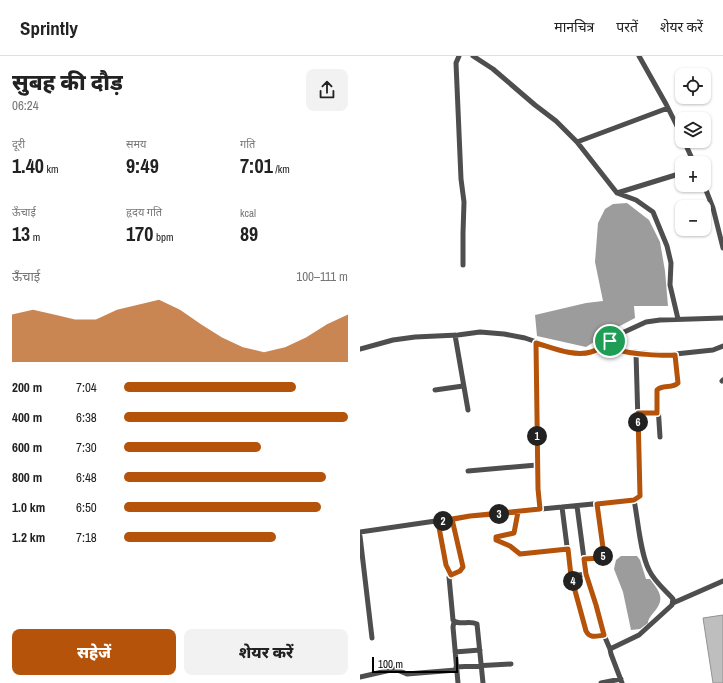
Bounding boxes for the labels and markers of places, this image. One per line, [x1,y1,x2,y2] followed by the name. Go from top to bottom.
[593,324,627,358] pin
[628,412,648,432] pin: 6
[527,426,547,446] pin: 1
[489,504,509,524] pin: 3
[433,511,453,531] pin: 2
[593,546,613,566] pin: 5
[563,571,583,591] pin: 4

